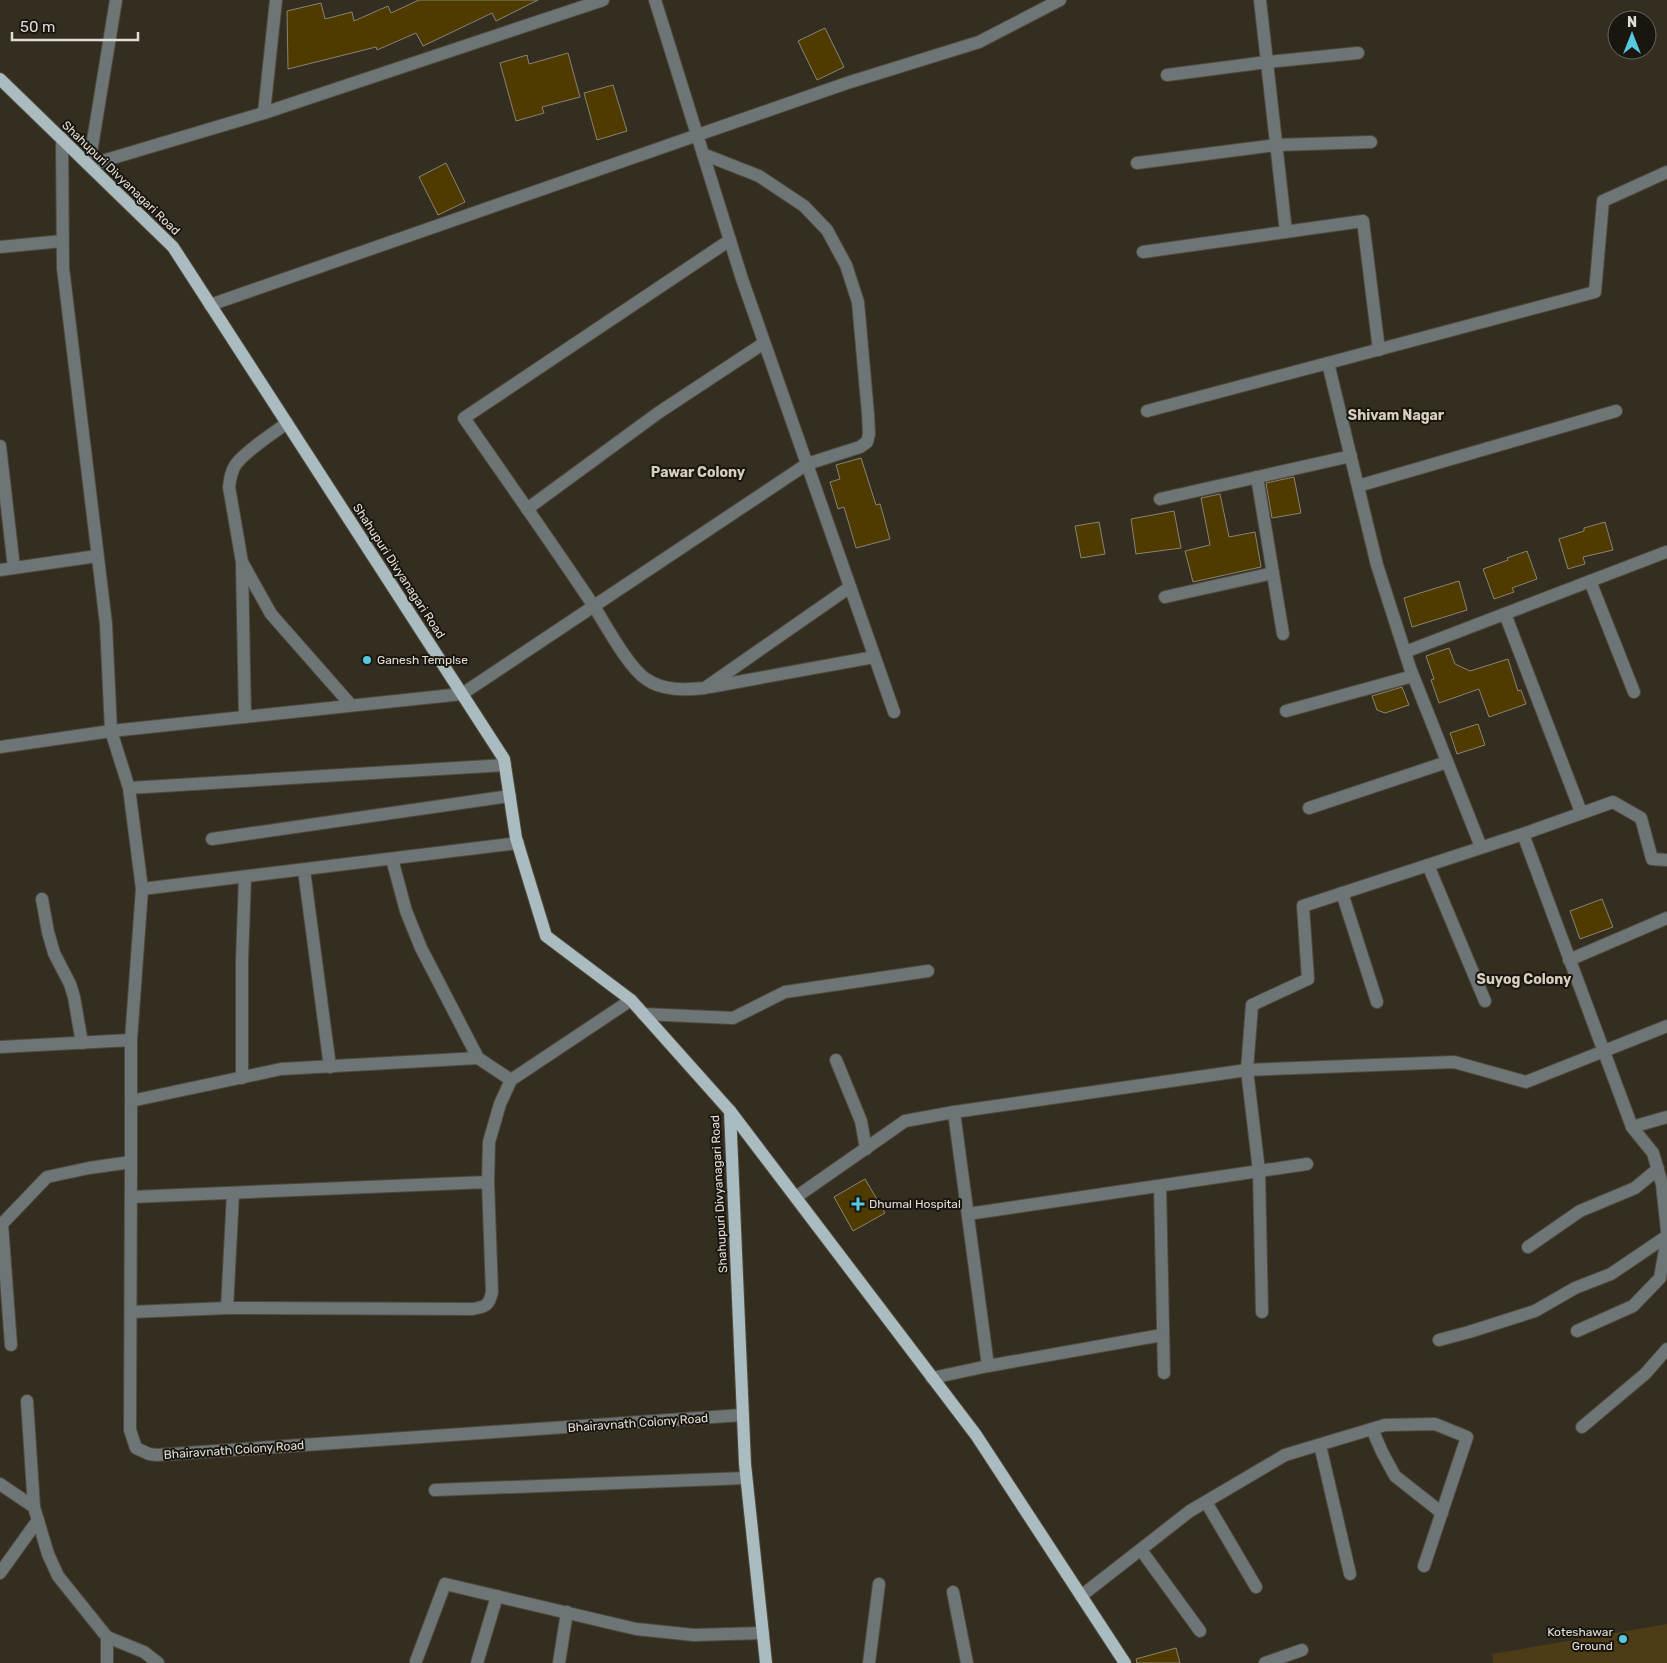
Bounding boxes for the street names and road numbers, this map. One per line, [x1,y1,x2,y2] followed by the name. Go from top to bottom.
[59,118,183,238] street label: Shahupuri Divyanagari Road
[350,501,448,641] street label: Shahupuri Divyanagari Road
[708,1115,730,1273] street label: Shahupuri Divyanagari Road
[567,1411,709,1435] street label: Bhairavnath Colony Road
[163,1438,305,1462] street label: Bhairavnath Colony Road

